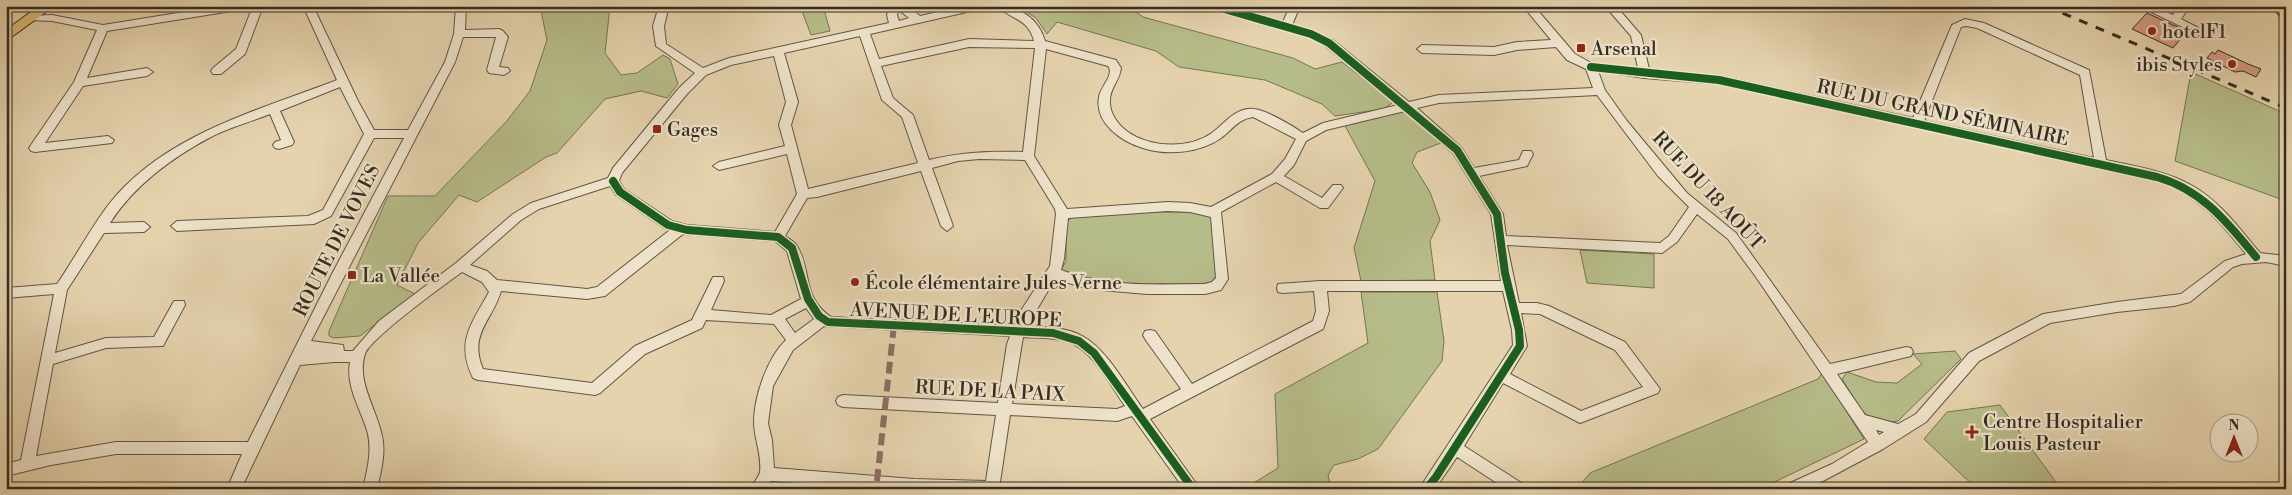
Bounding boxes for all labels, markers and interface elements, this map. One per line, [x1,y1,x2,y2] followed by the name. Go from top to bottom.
[2162,20,2226,44] place label: hotelF1
[2146,25,2158,37] marker: hotelF1
[1590,37,1657,61] place label: Arsenal
[1575,42,1587,54] marker: Arsenal
[2136,53,2222,77] place label: ibis Styles
[2226,58,2238,70] marker: ibis Styles
[1814,74,2071,151] street label: RUE DU GRAND SÉMINAIRE
[667,118,718,142] place label: Gages
[651,123,663,135] marker: Gages
[1647,126,1770,255] street label: RUE DU 18 AOÛT
[288,160,386,321] street label: ROUTE DE VOVES
[362,264,440,288] place label: La Vallée
[346,269,358,281] marker: La Vallée
[865,270,1122,295] place label: École élémentaire Jules Verne
[849,276,861,288] marker: École élémentaire Jules Verne
[848,297,1062,333] street label: AVENUE DE L'EUROPE
[914,375,1067,407] street label: RUE DE LA PAIX
[1983,410,2143,456] place label: Centre Hospitalier Louis Pasteur
[2210,412,2260,462] north arrow
[2228,417,2240,435] text: N
[1965,425,1979,439] marker: Centre Hospitalier Louis Pasteur

